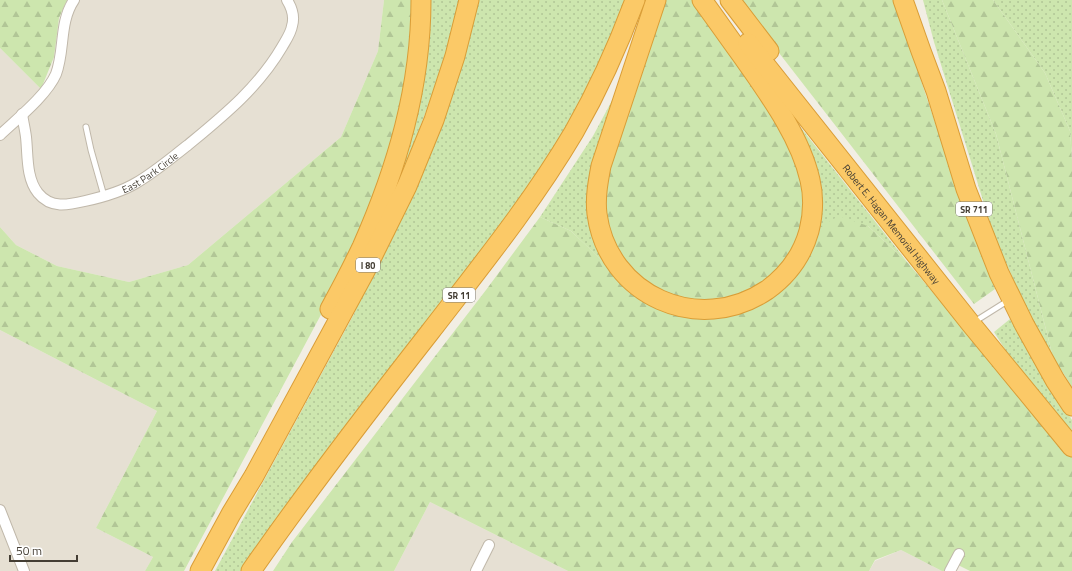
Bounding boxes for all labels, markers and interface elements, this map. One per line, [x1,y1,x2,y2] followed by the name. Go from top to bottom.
[119,148,181,197] street label: East Park Circle
[839,161,944,287] street label: Robert E. Hagan Memorial Highway
[956,202,992,216] road number: SR 711
[356,258,380,272] road number: I 80
[443,288,475,302] road number: SR 11
[10,537,77,563] scale bar
[16,541,42,560] text: 50 m

